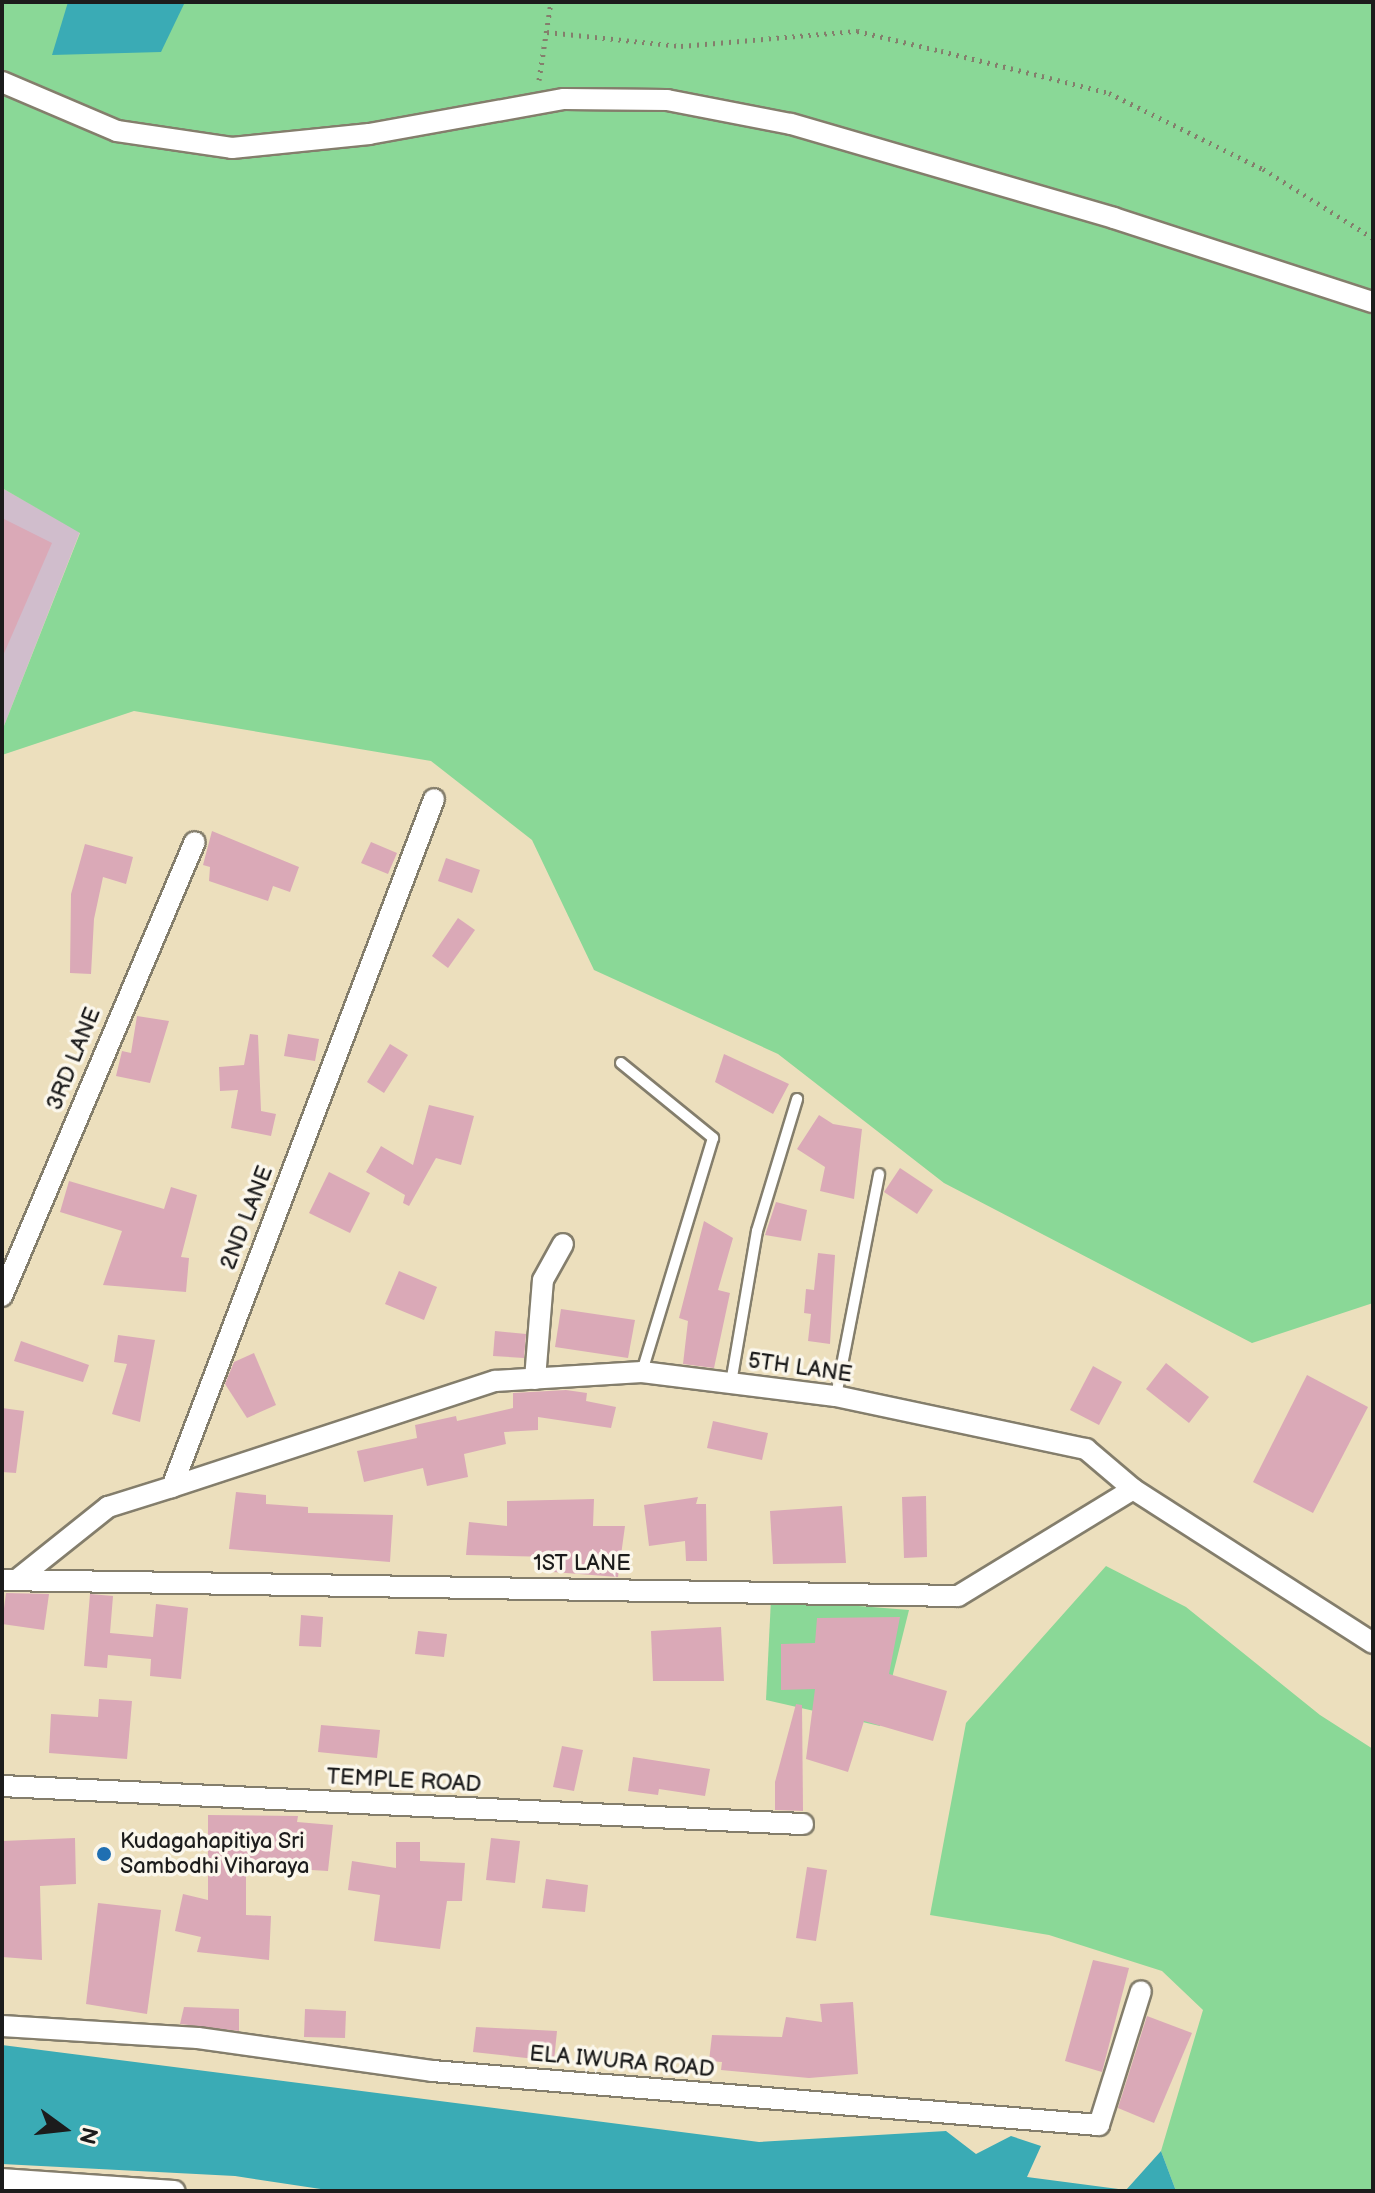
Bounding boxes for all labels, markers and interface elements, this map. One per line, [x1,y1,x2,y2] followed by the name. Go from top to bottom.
[41,1004,107,1114] street label: 3RD LANE
[215,1163,279,1273] street label: 2ND LANE
[746,1348,854,1388] street label: 5TH LANE
[533,1551,631,1577] street label: 1ST LANE
[326,1764,482,1798] street label: TEMPLE ROAD
[120,1828,310,1880] place label: Kudagahapitiya Sri Sambodhi Viharaya
[95,1845,113,1863] marker: Kudagahapitiya Sri Sambodhi Viharaya
[528,2041,716,2083] street label: ELA IWURA ROAD
[24,2089,104,2169] north arrow
[72,2124,103,2147] text: N

